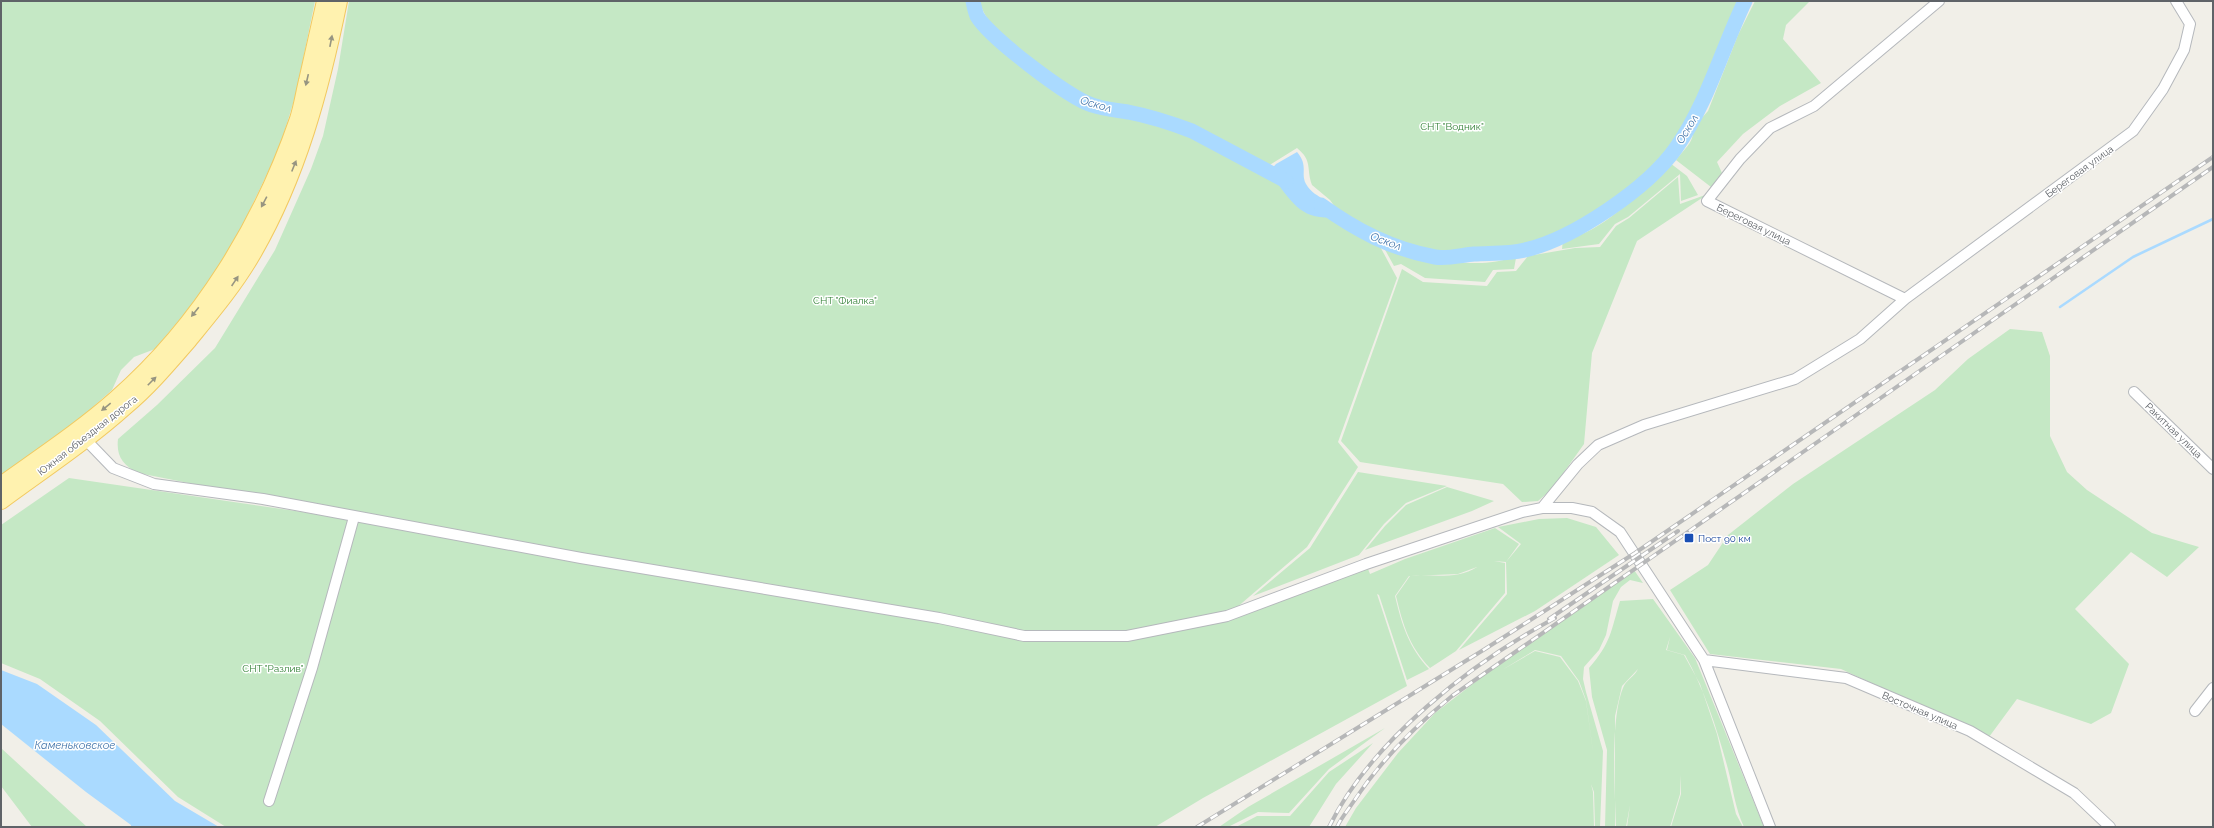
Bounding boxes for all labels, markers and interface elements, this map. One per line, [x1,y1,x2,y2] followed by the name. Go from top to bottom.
[328,35,334,47] one-way arrow
[304,74,310,86] one-way arrow
[1079,94,1113,115] water label: Оскол
[1674,112,1701,146] water label: Оскол
[1420,121,1484,132] park label: СНТ "Водник"
[2043,143,2115,200] street label: Береговая улица
[292,159,298,171] one-way arrow
[261,196,267,208] one-way arrow
[1715,202,1793,247] street label: Береговая улица
[1369,230,1403,253] water label: Оскол
[231,275,238,287] one-way arrow
[813,295,877,306] park label: СНТ "Фиалка"
[191,306,199,317] one-way arrow
[147,376,157,386] one-way arrow
[35,393,139,478] street label: Южная объездная дорога
[2143,401,2204,460] street label: Ракитная улица
[101,402,112,411] one-way arrow
[1683,532,1695,544] marker: Пост 90 км
[1698,533,1751,544] place label: Пост 90 км
[242,663,304,674] park label: СНТ "Разлив"
[1880,690,1959,731] street label: Восточная улица
[35,739,115,752] water label: Каменьковское

